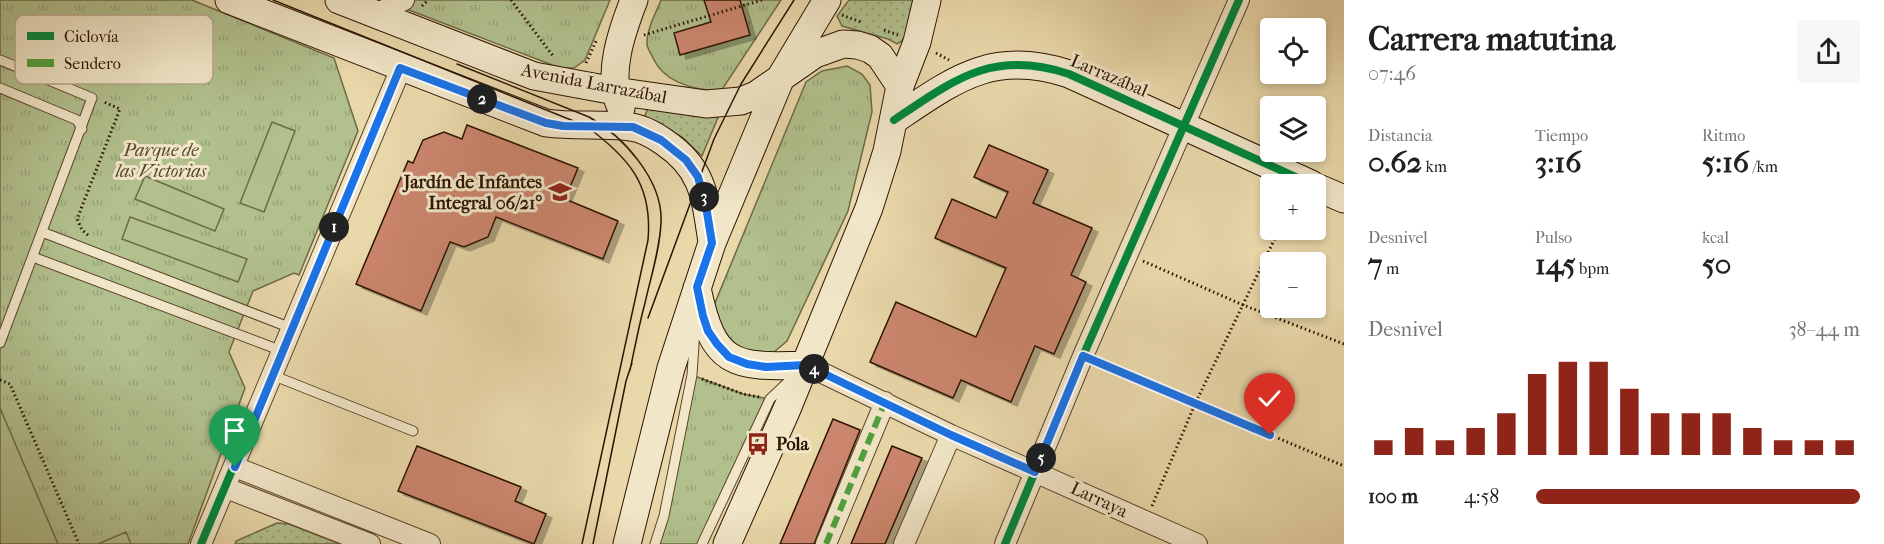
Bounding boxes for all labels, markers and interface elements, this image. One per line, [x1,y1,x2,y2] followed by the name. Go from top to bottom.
[15,15,213,84] legend
[1260,18,1326,318] map controls
[1260,18,1326,84] button: locate
[1368,20,1615,59] text: Carrera matutina
[1797,20,1860,83] button: share
[64,27,119,46] text: Ciclovía
[1067,50,1151,102] street label: Larrazábal
[64,54,121,73] text: Sendero
[518,59,669,108] street label: Avenida Larrazábal
[1368,62,1416,85] text: 07:46
[467,84,497,114] pin: 2
[478,89,486,108] text: 2
[1260,96,1326,162] button: layers
[1368,126,1432,145] text: Distancia
[1535,126,1588,145] text: Tiempo
[1702,126,1745,145] text: Ritmo
[115,140,207,182] park label: Parque de las Victorias
[1368,145,1422,180] text: 0.62
[1535,145,1581,180] text: 3:16
[1702,145,1749,180] text: 5:16
[1422,157,1447,176] text: km
[1749,157,1778,176] text: /km
[402,172,542,214] place label: Jardín de Infantes Integral 06/21°
[1260,174,1326,240] button: +
[547,179,573,205] school or university icon: Jardín de Infantes Integral 06/21°
[689,182,719,212] pin: 3
[701,187,707,206] text: 3
[319,212,349,242] pin: 1
[331,217,337,236] text: 1
[1368,228,1428,247] text: Desnivel
[1535,228,1572,247] text: Pulso
[1702,228,1729,247] text: kcal
[1368,247,1382,282] text: 7
[1535,247,1576,282] text: 145
[1702,247,1731,282] text: 50
[1260,252,1326,318] button: −
[1382,259,1399,278] text: m
[1576,259,1609,278] text: bpm
[1368,318,1443,341] text: Desnivel
[1788,318,1860,341] text: 38–44 m
[799,354,829,384] pin: 4
[809,359,819,378] text: 4
[1244,373,1295,435] pin
[1253,382,1286,415] icon: check
[209,405,260,467] pin
[218,414,251,447] icon: arrive
[745,431,771,457] bus stop icon: Pola
[776,434,809,455] place label: Pola
[1026,443,1056,473] pin: 5
[1038,448,1044,467] text: 5
[1067,478,1131,523] street label: Larraya
[1368,485,1418,508] text: 100 m
[1464,485,1499,508] text: 4:58

